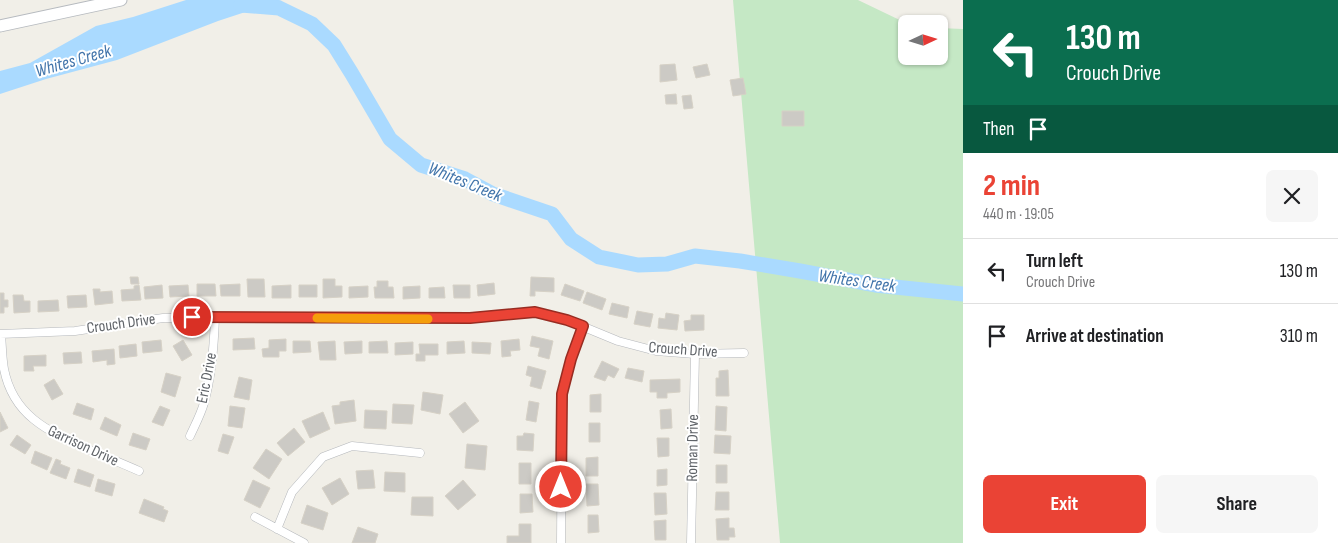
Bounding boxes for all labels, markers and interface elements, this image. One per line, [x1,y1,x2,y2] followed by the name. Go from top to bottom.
[898,15,948,65] north arrow
[898,15,948,65] map controls
[1066,17,1141,60] text: 130 m
[983,20,1048,85] icon: left
[33,40,115,82] water label: Whites Creek
[1066,60,1161,87] text: Crouch Drive
[1024,115,1052,143] icon: arrive
[983,118,1014,141] text: Then
[425,158,506,207] water label: Whites Creek
[983,168,1040,204] text: 2 min
[1266,170,1318,222] button: close
[983,205,1054,224] text: 440 m · 19:05
[1026,250,1083,273] text: Turn left
[983,257,1011,285] icon: left
[1280,260,1318,283] text: 130 m
[817,265,898,297] water label: Whites Creek
[1026,273,1095,292] text: Crouch Drive
[171,296,213,338] pin
[178,303,206,331] icon: arrive
[85,310,157,338] street label: Crouch Drive
[983,322,1011,350] icon: arrive
[1026,325,1164,348] text: Arrive at destination
[1280,325,1318,348] text: 310 m
[648,338,718,362] street label: Crouch Drive
[193,351,221,405] street label: Eric Drive
[683,414,703,482] street label: Roman Drive
[45,421,121,471] street label: Garrison Drive
[534,460,586,512] position arrow
[983,475,1146,533] button: Exit
[1156,475,1318,533] button: Share

